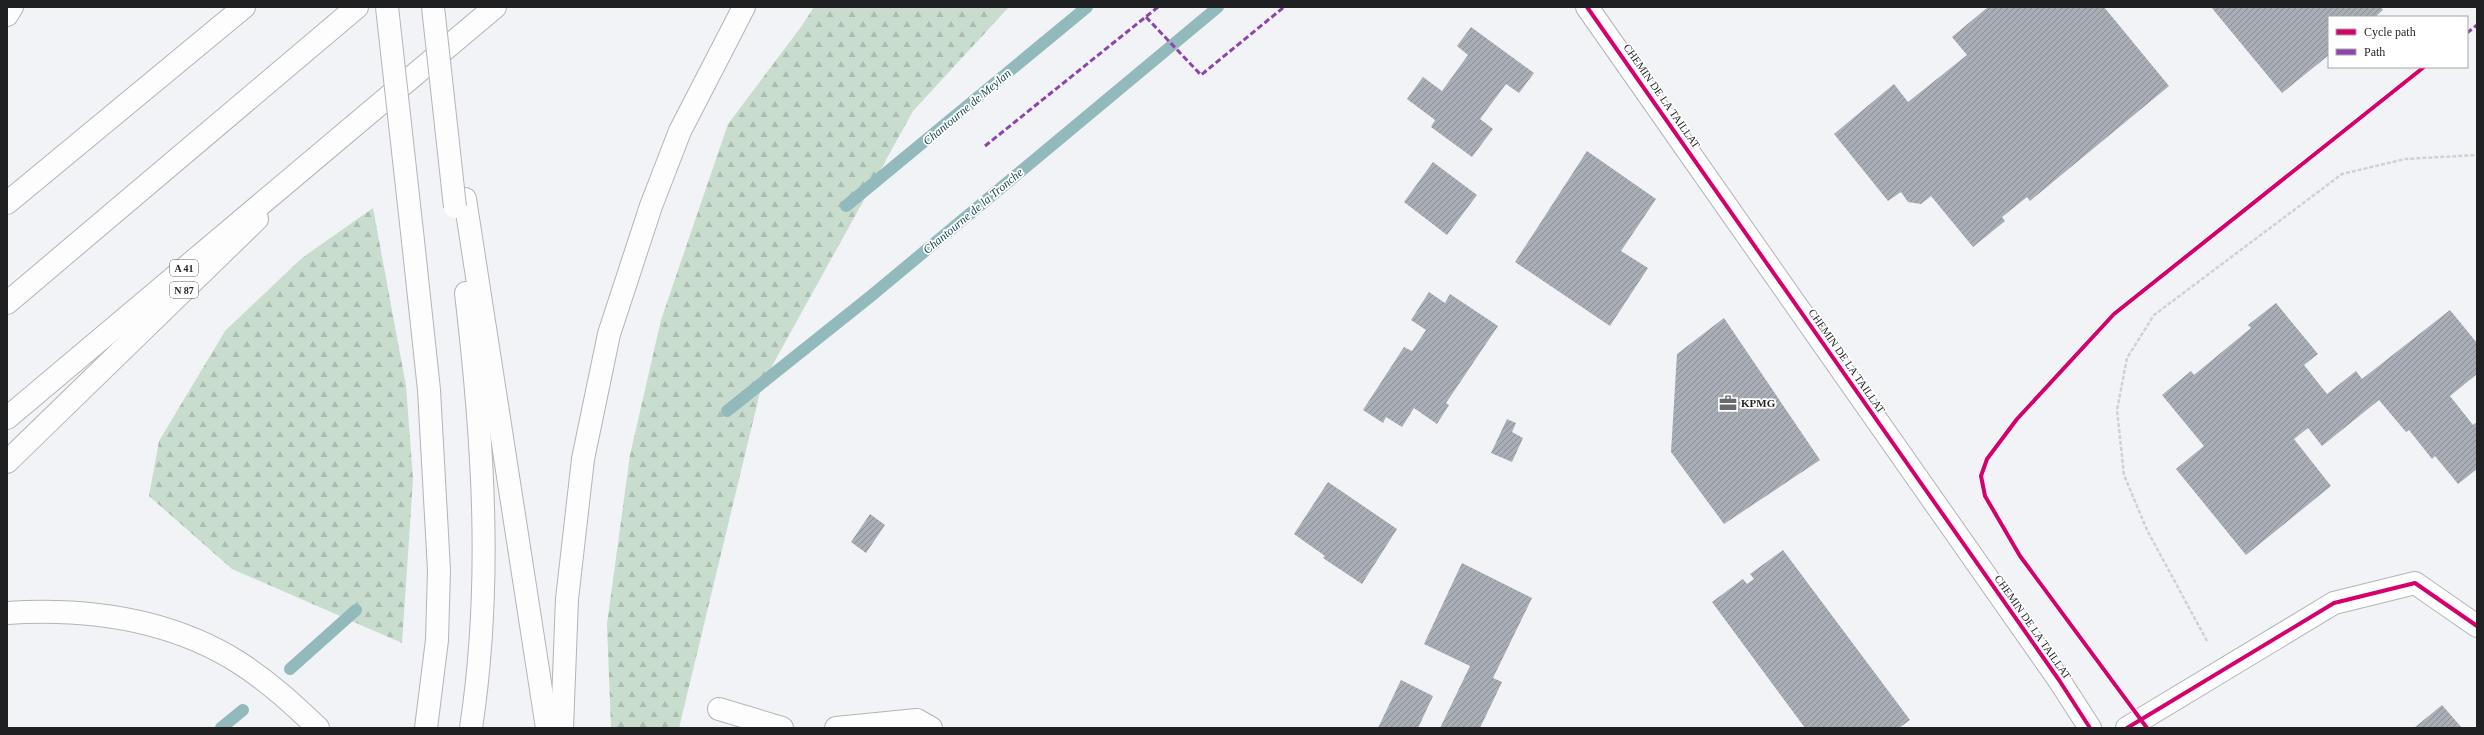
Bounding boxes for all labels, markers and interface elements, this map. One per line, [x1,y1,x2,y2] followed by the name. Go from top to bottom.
[2328,16,2468,68] legend
[2364,25,2416,39] text: Cycle path
[1621,42,1703,151] street label: CHEMIN DE LA TAILLAT
[2364,45,2385,59] text: Path
[920,66,1014,148] water label: Chantourne de Meylan
[920,165,1026,257] water label: Chantourne de la Tronche
[170,260,198,276] road number: A 41
[170,282,198,298] road number: N 87
[1806,307,1888,416] street label: CHEMIN DE LA TAILLAT
[1718,393,1738,413] office icon: KPMG
[1741,397,1776,409] place label: KPMG
[1992,573,2074,682] street label: CHEMIN DE LA TAILLAT

